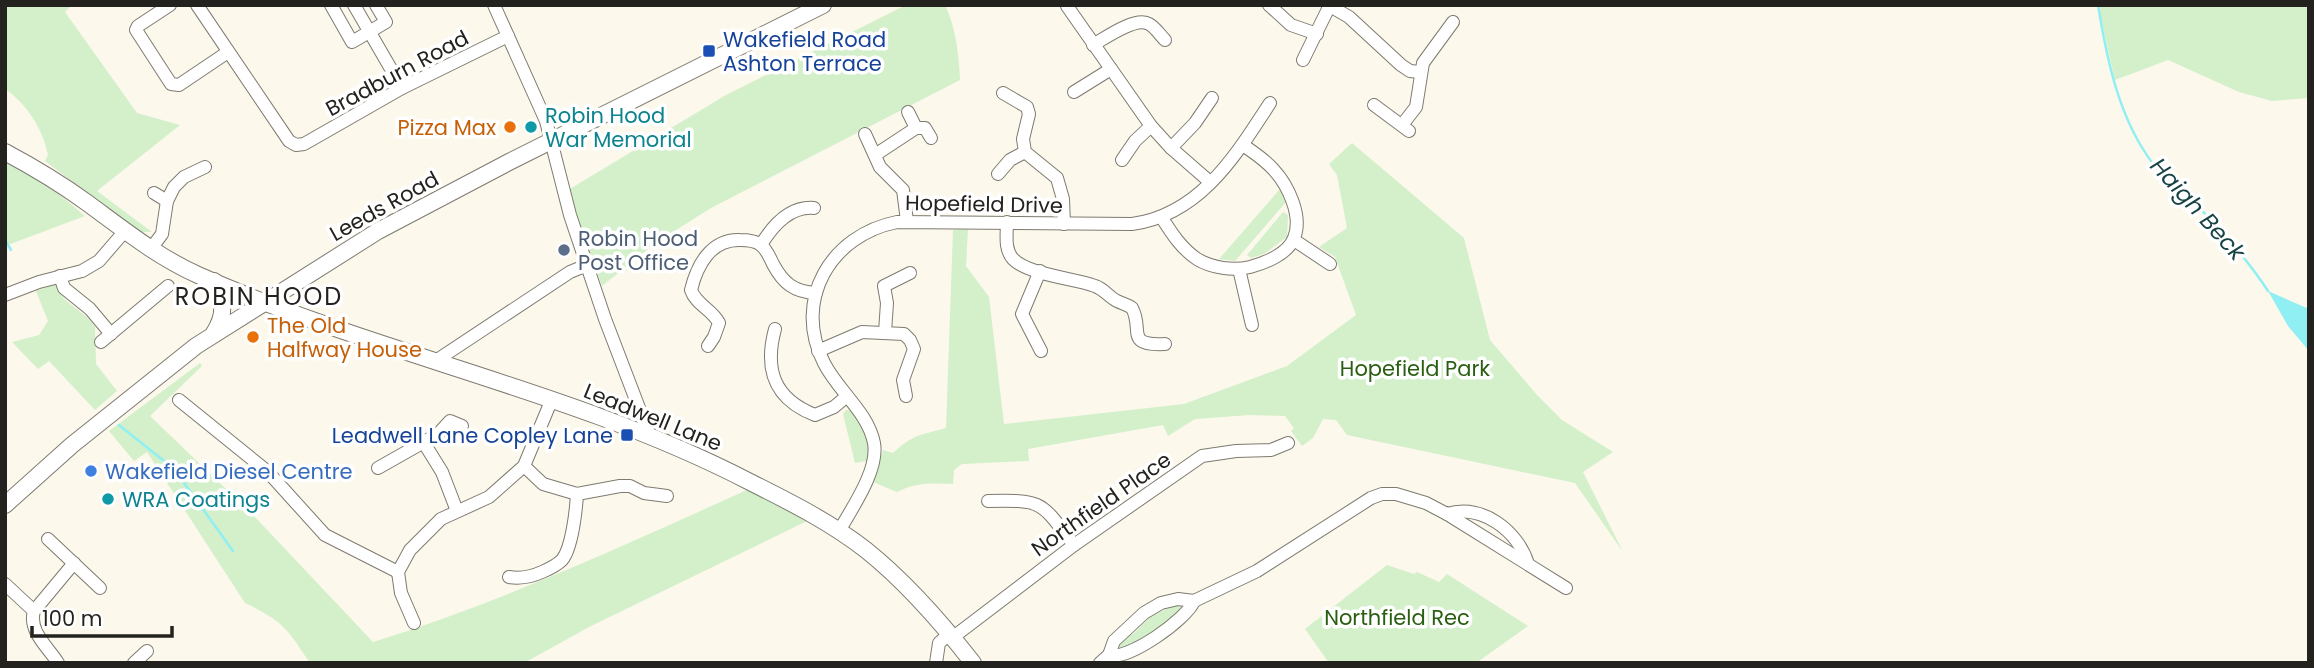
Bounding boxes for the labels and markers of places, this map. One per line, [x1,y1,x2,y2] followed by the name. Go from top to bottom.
[723,25,886,78] place label: Wakefield Road Ashton Terrace
[701,43,717,59] marker: Wakefield Road Ashton Terrace
[545,101,692,154] place label: Robin Hood War Memorial
[397,113,496,142] place label: Pizza Max
[502,119,518,135] marker: Pizza Max
[523,119,539,135] marker: Robin Hood War Memorial
[578,224,698,277] place label: Robin Hood Post Office
[556,242,572,258] marker: Robin Hood Post Office
[267,311,422,364] place label: The Old Halfway House
[245,329,261,345] marker: The Old Halfway House
[332,421,613,450] place label: Leadwell Lane Copley Lane
[619,427,635,443] marker: Leadwell Lane Copley Lane
[105,457,353,486] place label: Wakefield Diesel Centre
[83,463,99,479] marker: Wakefield Diesel Centre
[122,485,270,514] place label: WRA Coatings
[100,491,116,507] marker: WRA Coatings

